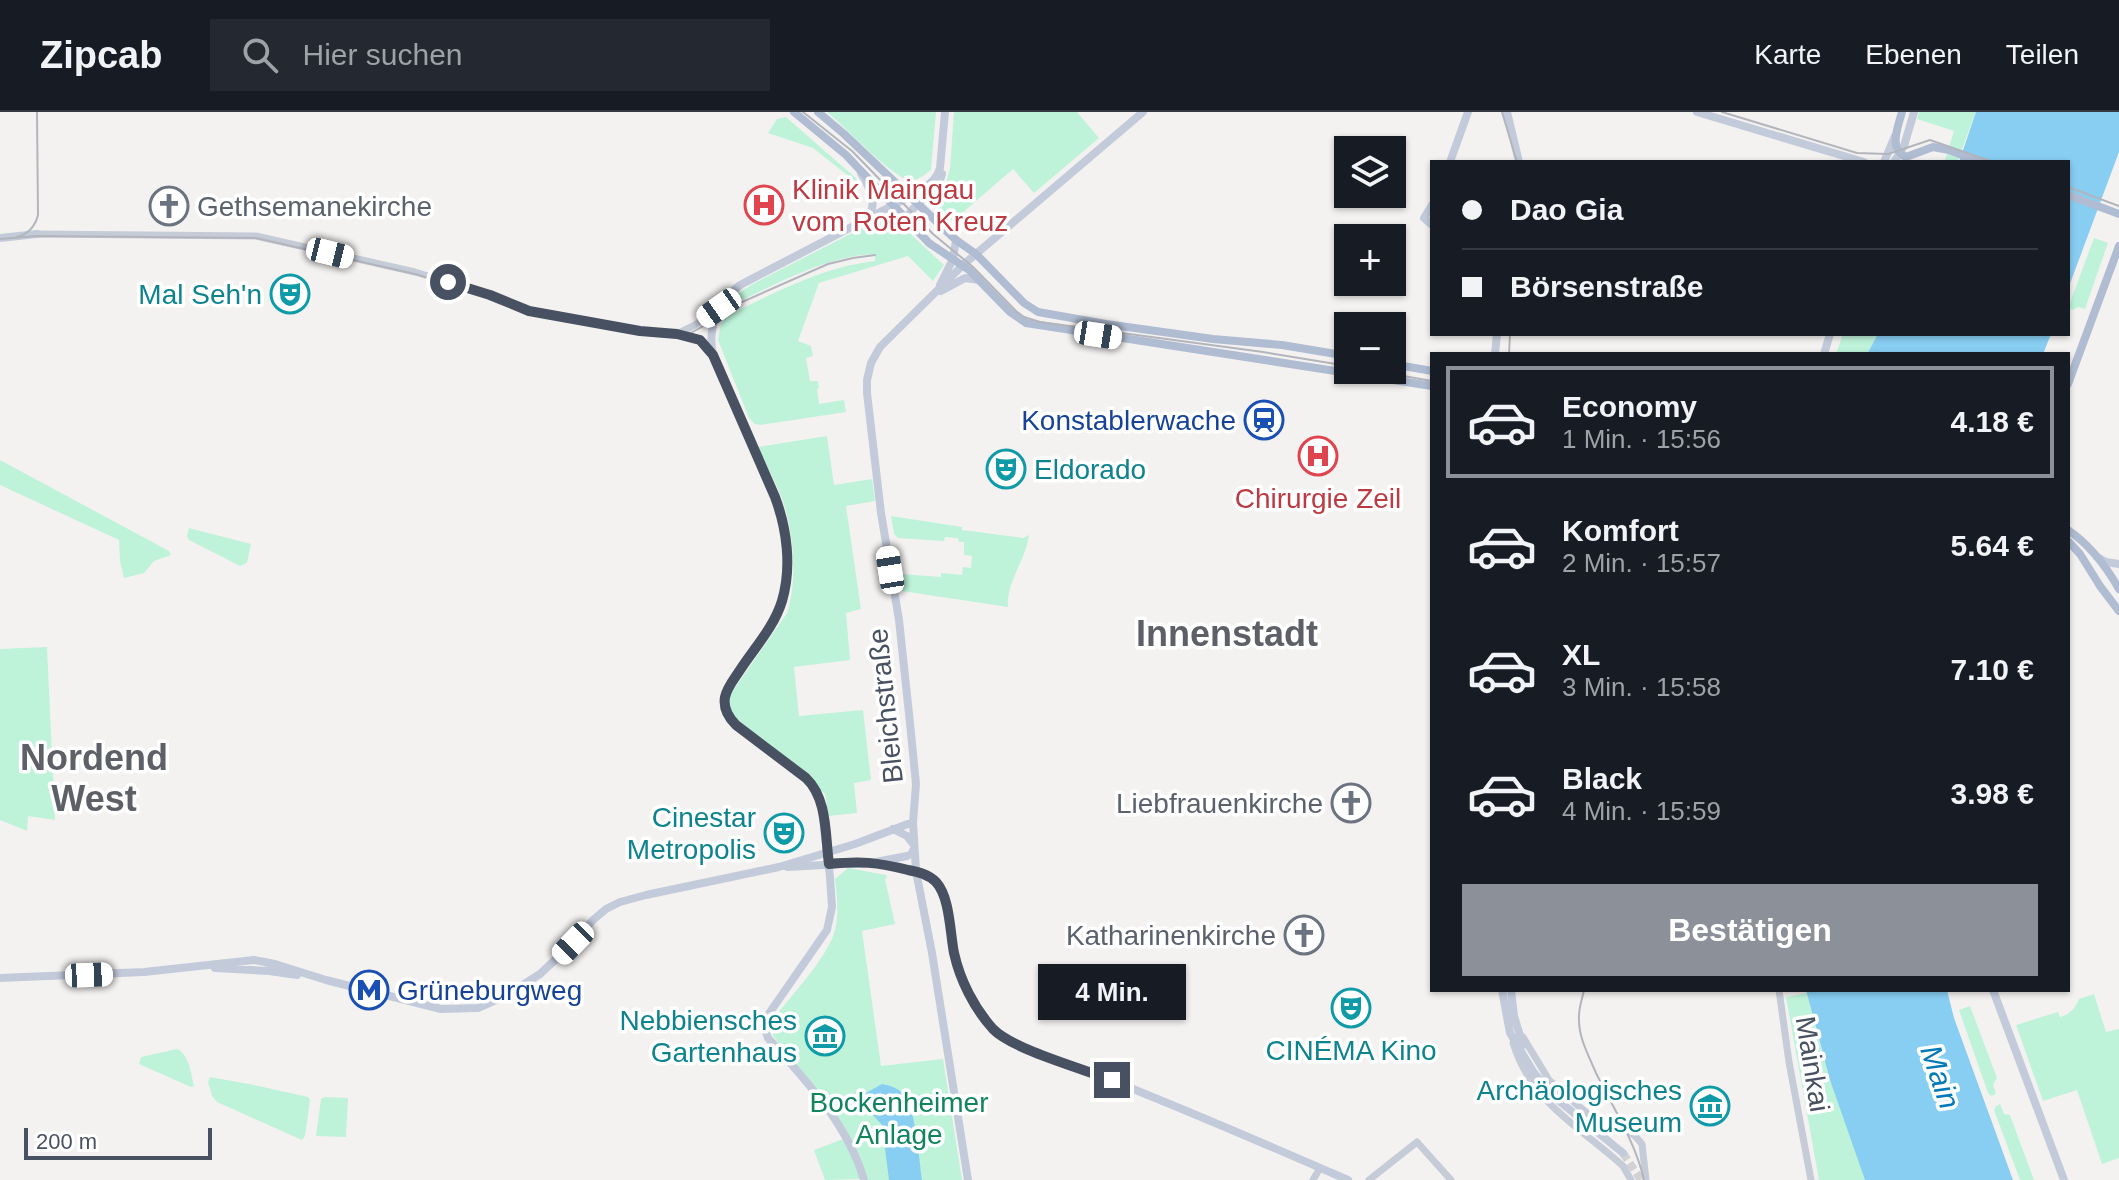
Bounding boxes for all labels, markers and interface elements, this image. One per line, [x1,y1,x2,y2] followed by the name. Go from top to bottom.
[210,19,770,91] search box
[238,33,282,77] icon: search
[40,34,162,76] text: Zipcab
[302,38,463,71] text: Hier suchen
[1754,39,1821,70] text: Karte
[1865,39,1962,70] text: Ebenen
[2006,39,2079,70] text: Teilen
[1334,136,1406,384] map controls
[1334,136,1406,208] button: layers
[792,174,1008,237] place label: Klinik Maingau vom Roten Kreuz
[743,184,785,226] hospital icon: Klinik Maingau vom Roten Kreuz
[148,185,190,227] church icon: Gethsemanekirche
[197,191,432,222] place label: Gethsemanekirche
[1510,193,1623,226] text: Dao Gia
[1334,224,1406,296] button: +
[304,236,356,270] car
[430,264,466,300] route start
[1510,270,1703,303] text: Börsenstraße
[269,273,311,315] theatre icon: Mal Seh'n
[138,279,262,310] place label: Mal Seh'n
[692,284,746,332] car
[1334,312,1406,384] button: −
[1072,319,1124,351] car
[1466,386,1538,458] icon: car
[1562,390,1697,423] text: Economy
[1243,399,1285,441] station icon: Konstablerwache
[1021,405,1236,436] place label: Konstablerwache
[1951,405,2034,438] text: 4.18 €
[1562,424,1721,454] text: 1 Min. · 15:56
[1297,435,1339,477] hospital icon: Chirurgie Zeil
[985,448,1027,490] theatre icon: Eldorado
[1034,454,1146,485] place label: Eldorado
[1235,483,1401,514] place label: Chirurgie Zeil
[1466,510,1538,582] icon: car
[1562,514,1679,547] text: Komfort
[1951,529,2034,562] text: 5.64 €
[874,544,906,596] car
[1562,548,1721,578] text: 2 Min. · 15:57
[1136,613,1318,654] district label: Innenstadt
[862,627,909,785] street label: Bleichstraße
[1466,634,1538,706] icon: car
[1562,638,1600,671] text: XL
[1951,653,2034,686] text: 7.10 €
[1562,672,1721,702] text: 3 Min. · 15:58
[20,737,168,819] district label: Nordend West
[1466,758,1538,830] icon: car
[1562,762,1642,795] text: Black
[1951,777,2034,810] text: 3.98 €
[1330,782,1372,824] church icon: Liebfrauenkirche
[1116,788,1323,819] place label: Liebfrauenkirche
[1562,796,1721,826] text: 4 Min. · 15:59
[627,802,756,865] place label: Cinestar Metropolis
[763,812,805,854] theatre icon: Cinestar Metropolis
[1462,884,2038,976] button: Bestätigen
[1283,914,1325,956] church icon: Katharinenkirche
[548,917,598,969] car
[1066,920,1276,951] place label: Katharinenkirche
[65,962,113,988] car
[1038,964,1186,1020] callout: 4 Min.
[348,969,390,1011] metro station icon: Grüneburgweg
[397,975,582,1006] place label: Grüneburgweg
[1075,977,1149,1007] text: 4 Min.
[1330,987,1372,1029] theatre icon: CINÉMA Kino
[620,1005,797,1068] place label: Nebbiensches Gartenhaus
[1790,1014,1835,1114] street label: Mainkai
[804,1015,846,1057] museum icon: Nebbiensches Gartenhaus
[1265,1035,1437,1066] place label: CINÉMA Kino
[1914,1041,1967,1113] water label: Main
[1094,1062,1130,1098] route end
[1477,1075,1682,1138] place label: Archäologisches Museum
[1689,1085,1731,1127] museum icon: Archäologisches Museum
[810,1087,988,1150] park label: Bockenheimer Anlage
[24,1124,212,1160] scale bar
[36,1129,97,1154] text: 200 m

